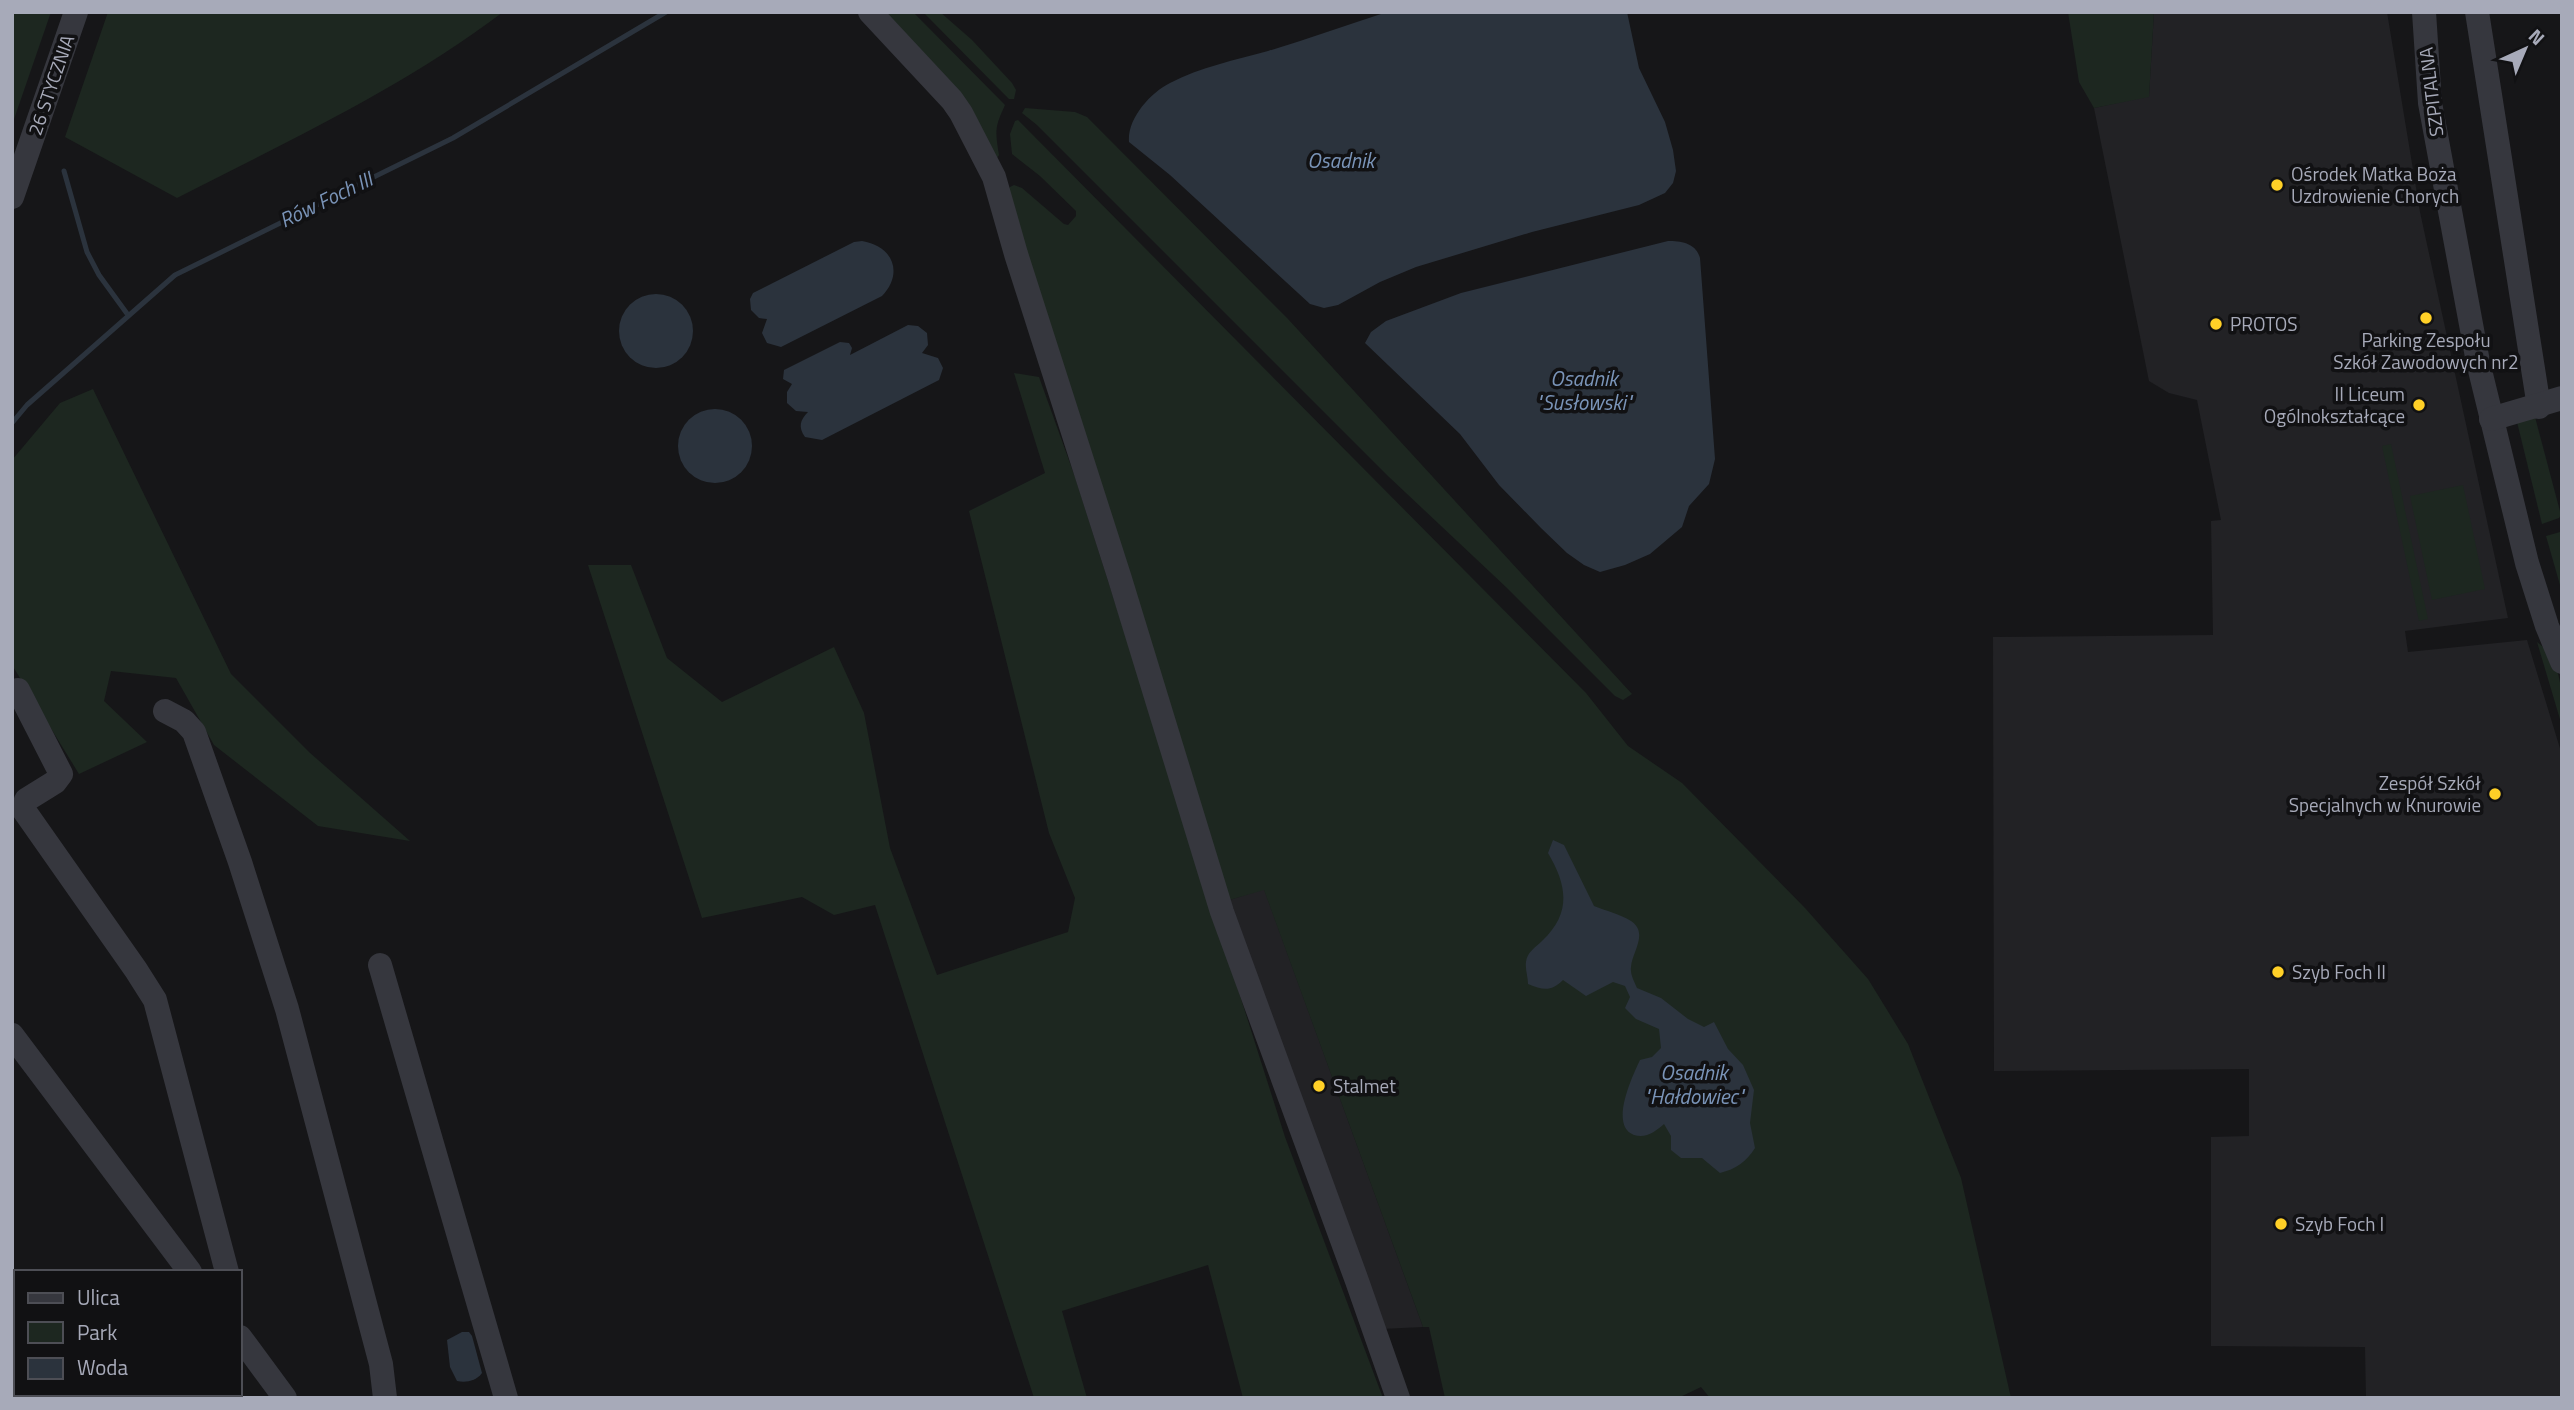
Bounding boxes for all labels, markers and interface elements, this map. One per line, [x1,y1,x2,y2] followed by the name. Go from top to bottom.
[2490,14,2560,84] north arrow
[2522,21,2552,51] text: N
[20,31,81,139] street label: 26 STYCZNIA
[2411,46,2450,139] street label: SZPITALNA
[1307,144,1377,176] water label: Osadnik
[2291,159,2459,210] place label: Ośrodek Matka Boża Uzdrowienie Chorych
[273,162,380,235] water label: Rów Foch III
[2269,177,2285,193] marker: Ośrodek Matka Boża Uzdrowienie Chorych
[2230,309,2298,338] place label: PROTOS
[2418,310,2434,326] marker: Parking Zespołu Szkół Zawodowych nr2
[2208,316,2224,332] marker: PROTOS
[2333,325,2519,376] place label: Parking Zespołu Szkół Zawodowych nr2
[1536,362,1634,418] water label: Osadnik "Susłowski"
[2264,379,2405,430] place label: II Liceum Ogólnokształcące
[2411,397,2427,413] marker: II Liceum Ogólnokształcące
[2289,768,2481,819] place label: Zespół Szkół Specjalnych w Knurowie
[2487,786,2503,802] marker: Zespół Szkół Specjalnych w Knurowie
[2292,957,2386,986] place label: Szyb Foch II
[2270,964,2286,980] marker: Szyb Foch II
[1644,1056,1746,1112] water label: Osadnik "Hałdowiec"
[1333,1071,1396,1100] place label: Stalmet
[1311,1078,1327,1094] marker: Stalmet
[2295,1209,2384,1238] place label: Szyb Foch I
[2273,1216,2289,1232] marker: Szyb Foch I
[14,1270,242,1396] legend
[77,1281,120,1313] text: Ulica
[77,1316,117,1348] text: Park
[77,1351,128,1383] text: Woda

